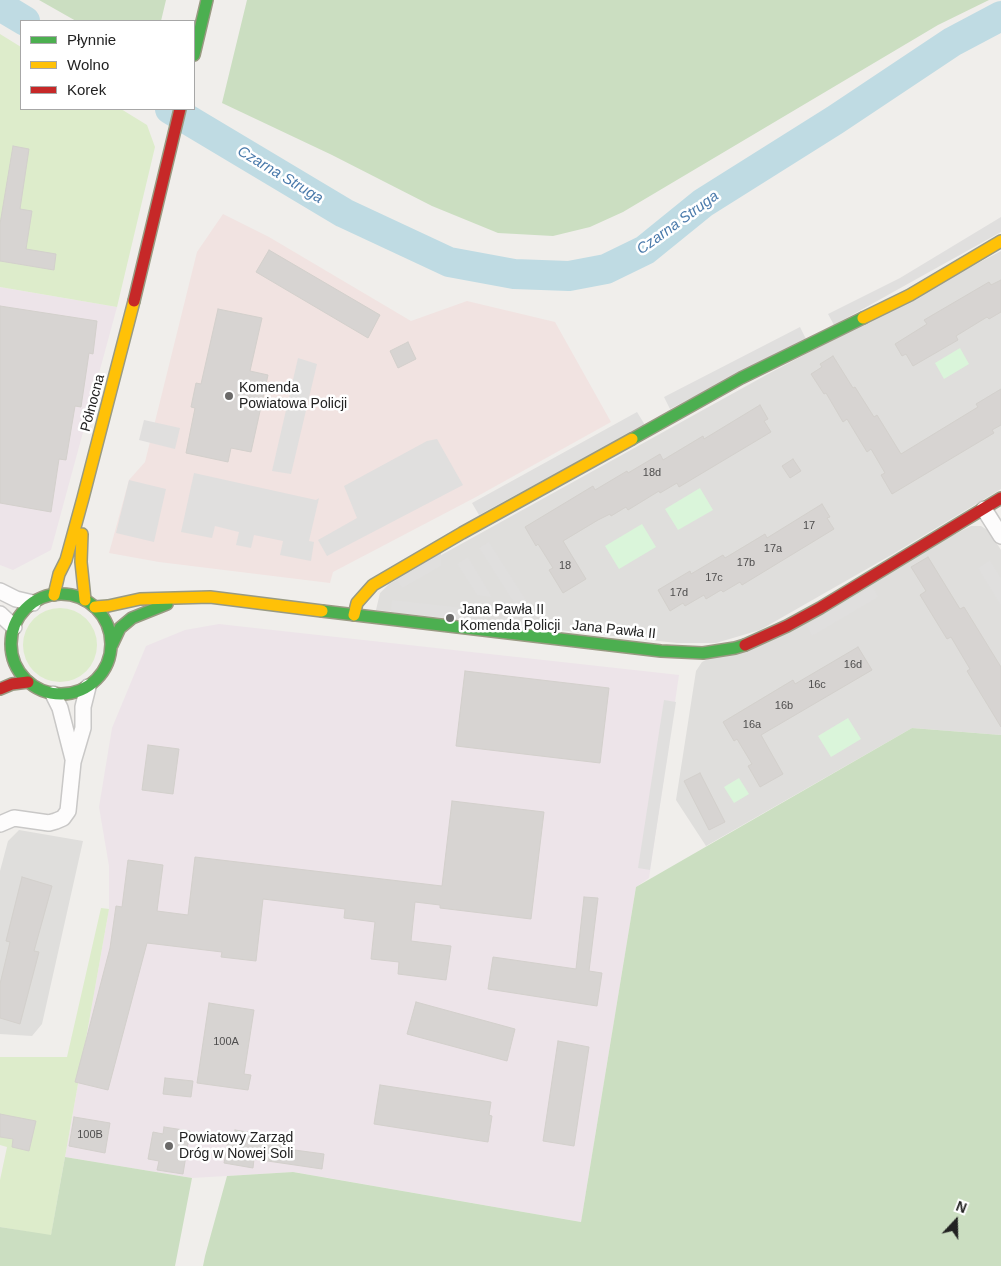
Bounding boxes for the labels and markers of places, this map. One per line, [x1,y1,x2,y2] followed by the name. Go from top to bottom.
[239,380,347,412] place label: Komenda Powiatowa Policji
[223,390,235,402] marker: Komenda Powiatowa Policji
[460,602,560,634] place label: Jana Pawła II Komenda Policji
[444,612,456,624] marker: Jana Pawła II Komenda Policji
[179,1130,293,1162] place label: Powiatowy Zarząd Dróg w Nowej Soli
[163,1140,175,1152] marker: Powiatowy Zarząd Dróg w Nowej Soli

